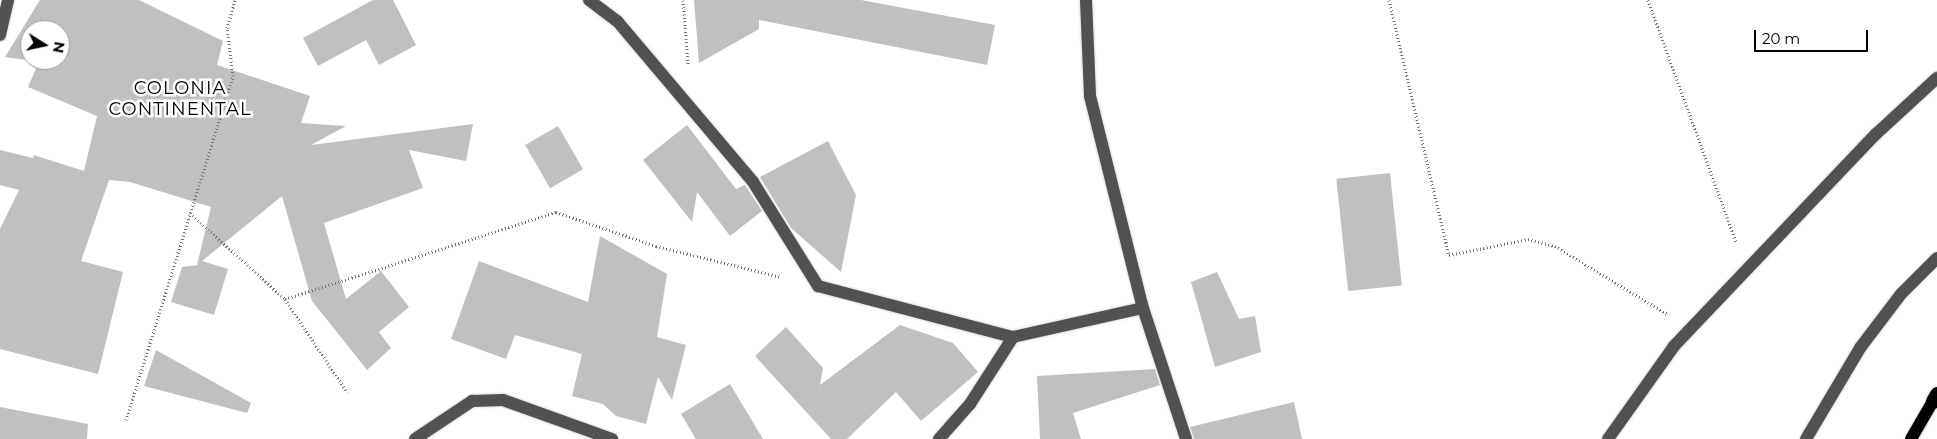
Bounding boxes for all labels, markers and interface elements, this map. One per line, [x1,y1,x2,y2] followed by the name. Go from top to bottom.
[20,20,70,70] north arrow
[1757,20,1871,52] scale bar
[1762,29,1800,48] text: 20 m
[49,40,69,55] text: N
[107,78,253,120] district label: COLONIA CONTINENTAL

